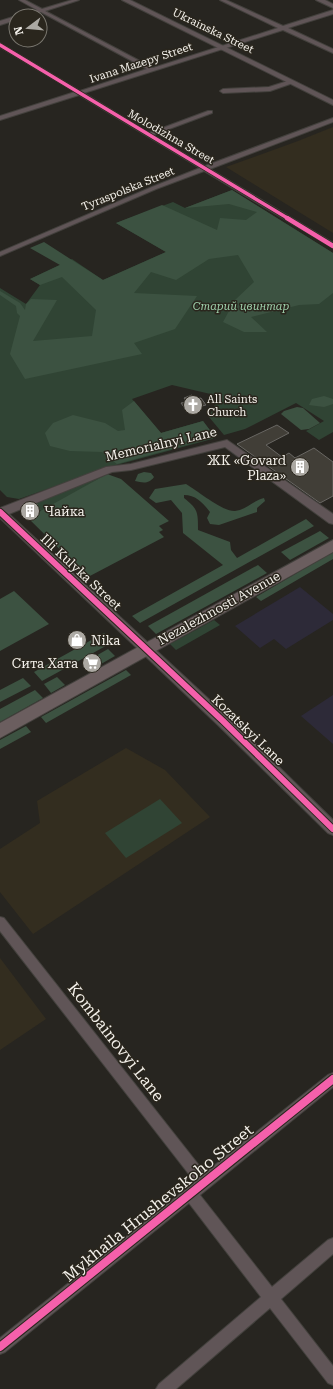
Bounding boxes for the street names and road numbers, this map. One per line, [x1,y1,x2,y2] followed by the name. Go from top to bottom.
[170,6,256,56] street label: Ukrainska Street
[88,40,194,86] street label: Ivana Mazepy Street
[126,107,216,167] street label: Molodizhna Street
[80,164,176,214] street label: Tyraspolska Street
[104,424,218,464] street label: Memorialnyi Lane
[38,531,124,613] street label: Illi Kulyka Street
[155,568,283,648] street label: Nezalezhnosti Avenue
[209,692,287,768] street label: Kozatskyi Lane
[64,979,168,1105] street label: Kombainovyi Lane
[59,1120,257,1286] street label: Mykhaila Hrushevskoho Street

